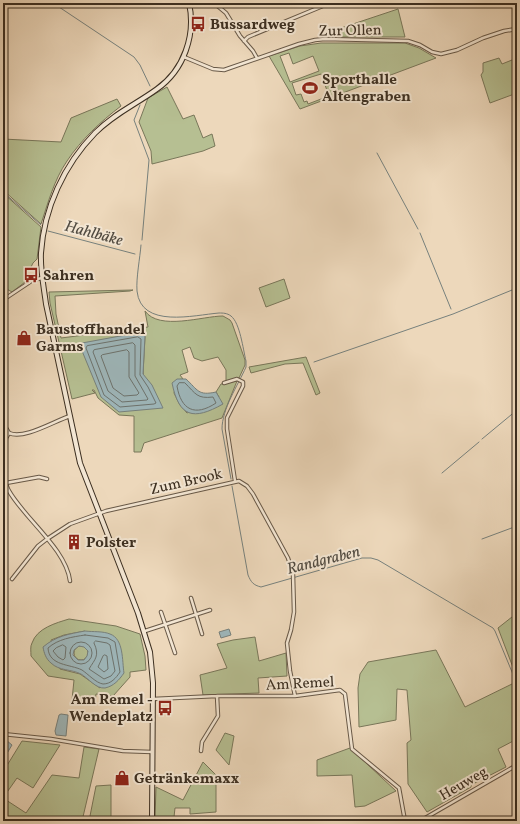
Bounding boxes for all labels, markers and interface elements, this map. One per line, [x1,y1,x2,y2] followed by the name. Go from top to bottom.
[189,15,207,33] bus stop icon: Bussardweg
[210,15,295,36] place label: Bussardweg
[318,20,382,43] street label: Zur Ollen
[322,70,411,108] place label: Sporthalle Altengraben
[301,79,319,97] sports icon: Sporthalle Altengraben
[62,216,125,252] water label: Hahlbäke
[22,266,40,284] bus stop icon: Sahren
[43,266,94,287] place label: Sahren
[36,320,145,358] place label: Baustoffhandel Garms
[15,329,33,347] shop icon: Baustoffhandel Garms
[148,464,225,501] street label: Zum Brook
[65,533,83,551] building icon: Polster
[86,533,136,554] place label: Polster
[284,541,362,581] water label: Randgraben
[265,672,335,697] street label: Am Remel
[69,690,153,728] place label: Am Remel - Wendeplatz
[156,699,174,717] bus stop icon: Am Remel - Wendeplatz
[436,762,492,807] street label: Heuweg
[113,769,131,787] shop icon: Getränkemaxx
[134,769,240,790] place label: Getränkemaxx

